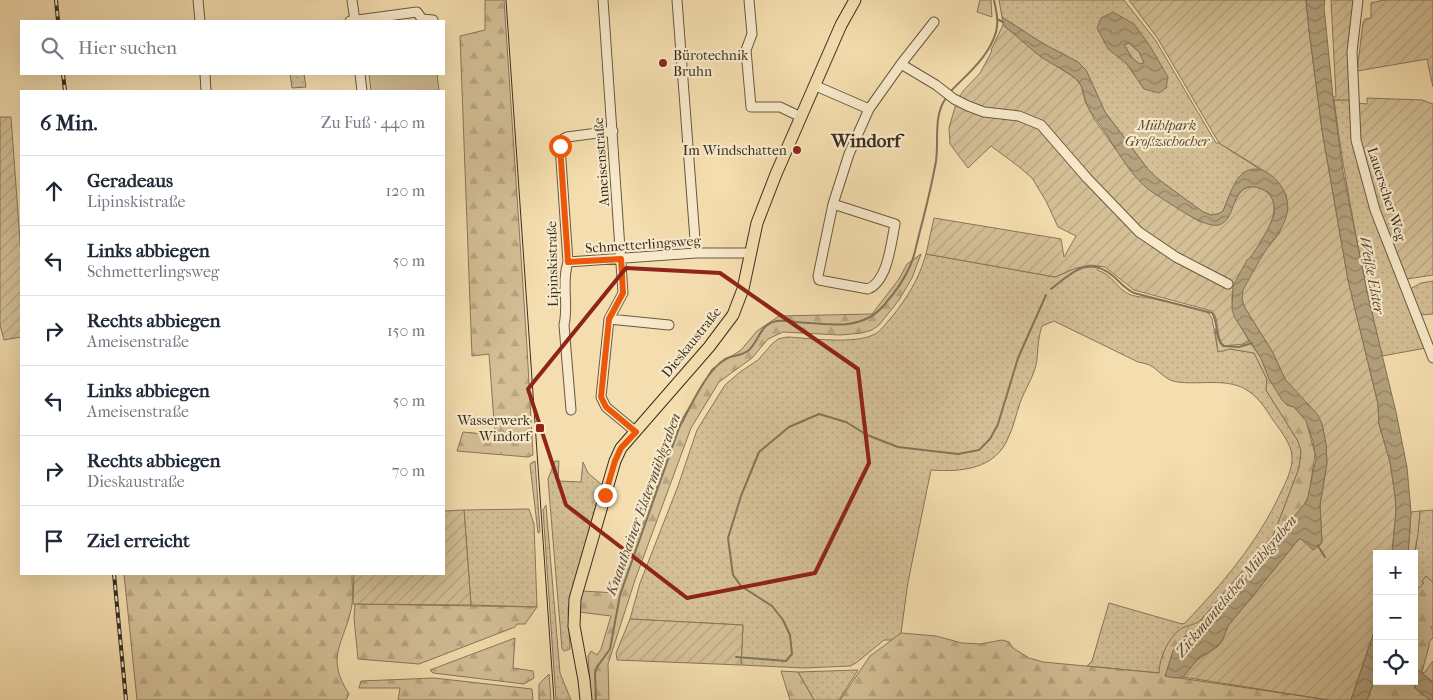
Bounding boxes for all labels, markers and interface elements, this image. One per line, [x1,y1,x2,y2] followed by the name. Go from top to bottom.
[20,20,445,75] search box
[38,34,66,62] icon: search
[78,37,177,59] text: Hier suchen
[673,47,749,80] place label: Bürotechnik Bruhn
[657,57,669,69] marker: Bürotechnik Bruhn
[40,111,98,135] text: 6 Min.
[321,113,425,132] text: Zu Fuß · 440 m
[590,117,613,208] street label: Ameisenstraße
[1125,117,1211,150] park label: Mühlpark Großzschocher
[830,130,905,152] district label: Windorf
[549,135,572,158] route start
[683,142,787,159] place label: Im Windschatten
[791,144,803,156] marker: Im Windschatten
[1363,145,1410,244] street label: Lauerscher Weg
[87,170,173,192] text: Geradeaus
[40,177,68,205] icon: ahead
[386,181,425,200] text: 120 m
[87,192,185,211] text: Lipinskistraße
[543,221,562,307] street label: Lipinskistraße
[585,232,702,257] street label: Schmetterlingsweg
[1356,235,1389,317] water label: Weiße Elster
[87,240,210,262] text: Links abbiegen
[40,247,68,275] icon: left
[393,251,425,270] text: 50 m
[87,262,219,281] text: Schmetterlingsweg
[658,304,725,381] street label: Dieskaustraße
[87,310,221,332] text: Rechts abbiegen
[40,317,68,345] icon: right
[387,321,425,340] text: 150 m
[87,332,189,351] text: Ameisenstraße
[87,380,210,402] text: Links abbiegen
[40,387,68,415] icon: left
[393,391,425,410] text: 50 m
[87,402,189,421] text: Ameisenstraße
[601,410,684,598] water label: Knauthainer Elstermühlgraben
[456,412,533,445] place label: Wasserwerk Windorf
[534,422,546,434] marker: Wasserwerk Windorf
[87,450,221,472] text: Rechts abbiegen
[40,457,68,485] icon: right
[392,461,425,480] text: 70 m
[87,472,185,491] text: Dieskaustraße
[594,484,617,507] route end
[1171,512,1300,661] water label: Zickmantelscher Mühlgraben
[40,527,68,555] icon: arrive
[87,530,190,552] text: Ziel erreicht
[1373,550,1418,685] map controls
[1373,550,1418,595] button: +
[1373,595,1418,640] button: −
[1373,640,1418,685] button: locate

